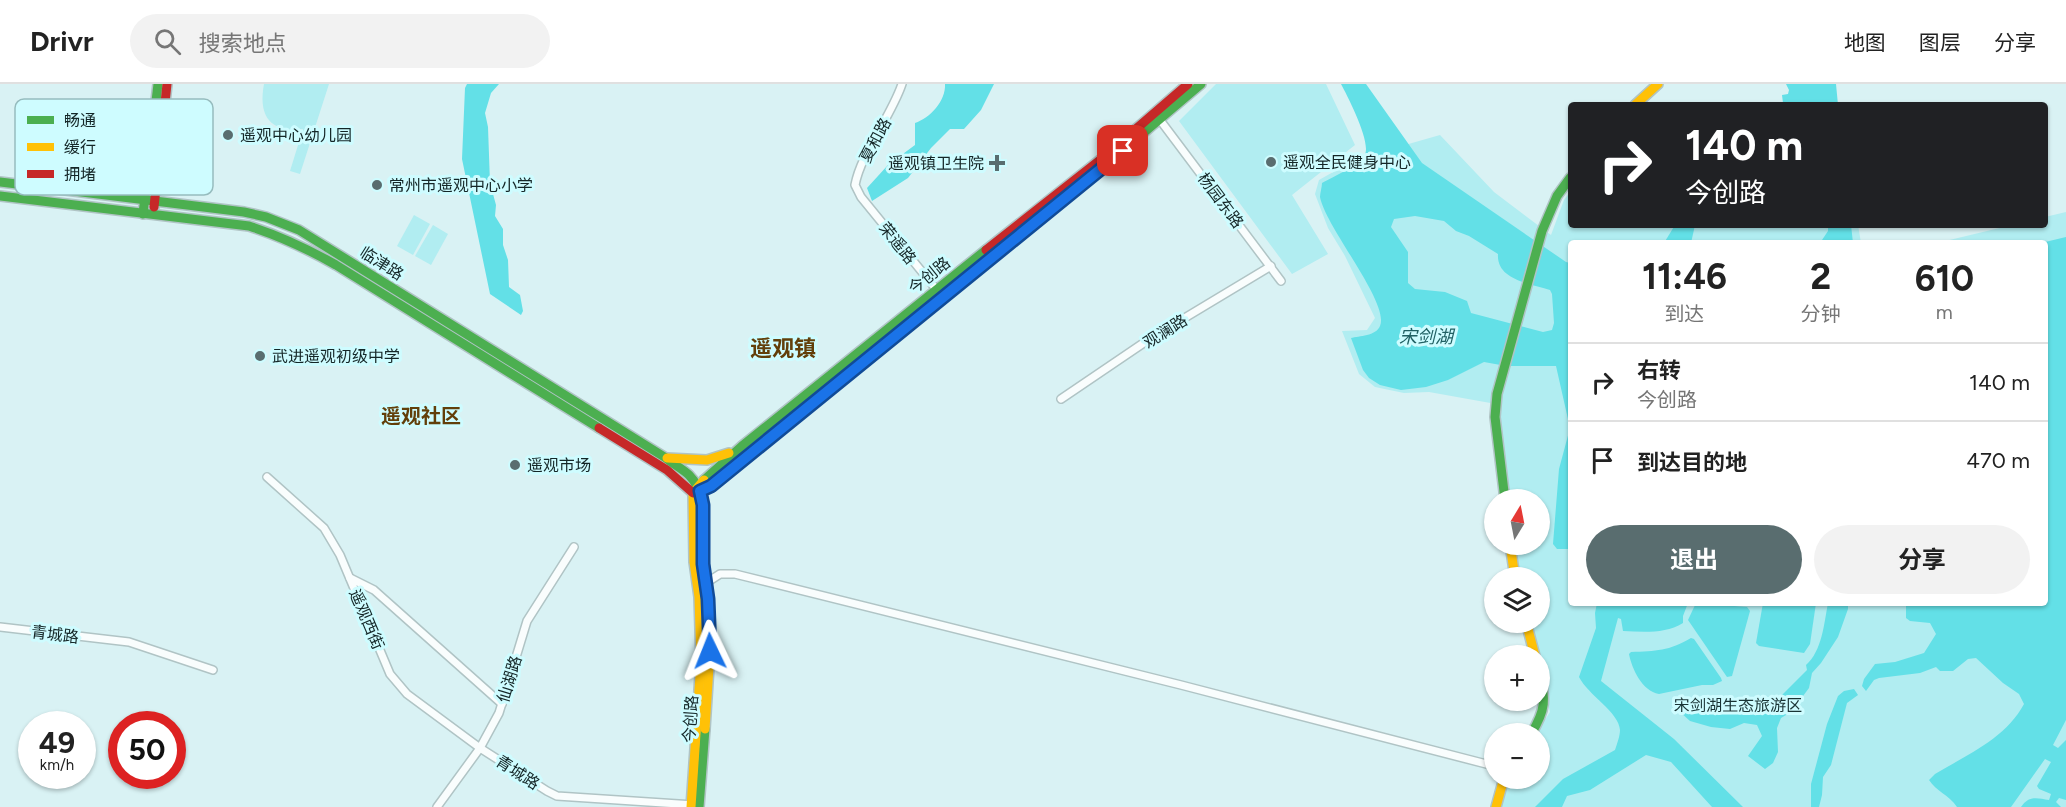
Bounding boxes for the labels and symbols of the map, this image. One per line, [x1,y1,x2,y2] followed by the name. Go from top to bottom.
[15,99,213,195] legend
[64,111,96,130] text: 畅通
[856,115,895,166] street label: 夏和路
[1097,125,1148,176] pin
[240,126,352,145] place label: 遥观中心幼儿园
[221,128,235,142] marker: 遥观中心幼儿园
[64,138,96,157] text: 缓行
[1283,153,1411,172] place label: 遥观全民健身中心
[888,154,984,173] place label: 遥观镇卫生院
[988,154,1006,172] marker: 遥观镇卫生院
[1264,155,1278,169] marker: 遥观全民健身中心
[64,165,96,184] text: 拥堵
[1194,169,1247,232] street label: 杨园东路
[389,176,533,195] place label: 常州市遥观中心小学
[370,178,384,192] marker: 常州市遥观中心小学
[875,219,920,268] street label: 荣遥路
[356,243,407,284] street label: 临津路
[905,253,954,298] street label: 今创路
[1140,311,1191,352] street label: 观澜路
[1399,326,1456,348] water label: 宋剑湖
[750,335,816,362] district label: 遥观镇
[272,347,400,366] place label: 武进遥观初级中学
[253,349,267,363] marker: 武进遥观初级中学
[381,404,461,428] district label: 遥观社区
[527,456,591,475] place label: 遥观市场
[508,458,522,472] marker: 遥观市场
[1484,489,1550,555] north arrow
[345,586,388,652] street label: 遥观西街
[678,619,742,683] position arrow
[30,622,80,647] street label: 青城路
[493,653,526,705] street label: 仙湖路
[679,694,702,744] street label: 今创路
[1674,696,1802,715] park label: 宋剑湖生态旅游区
[108,711,186,789] speed limit sign: 50
[492,751,543,793] street label: 青城路

